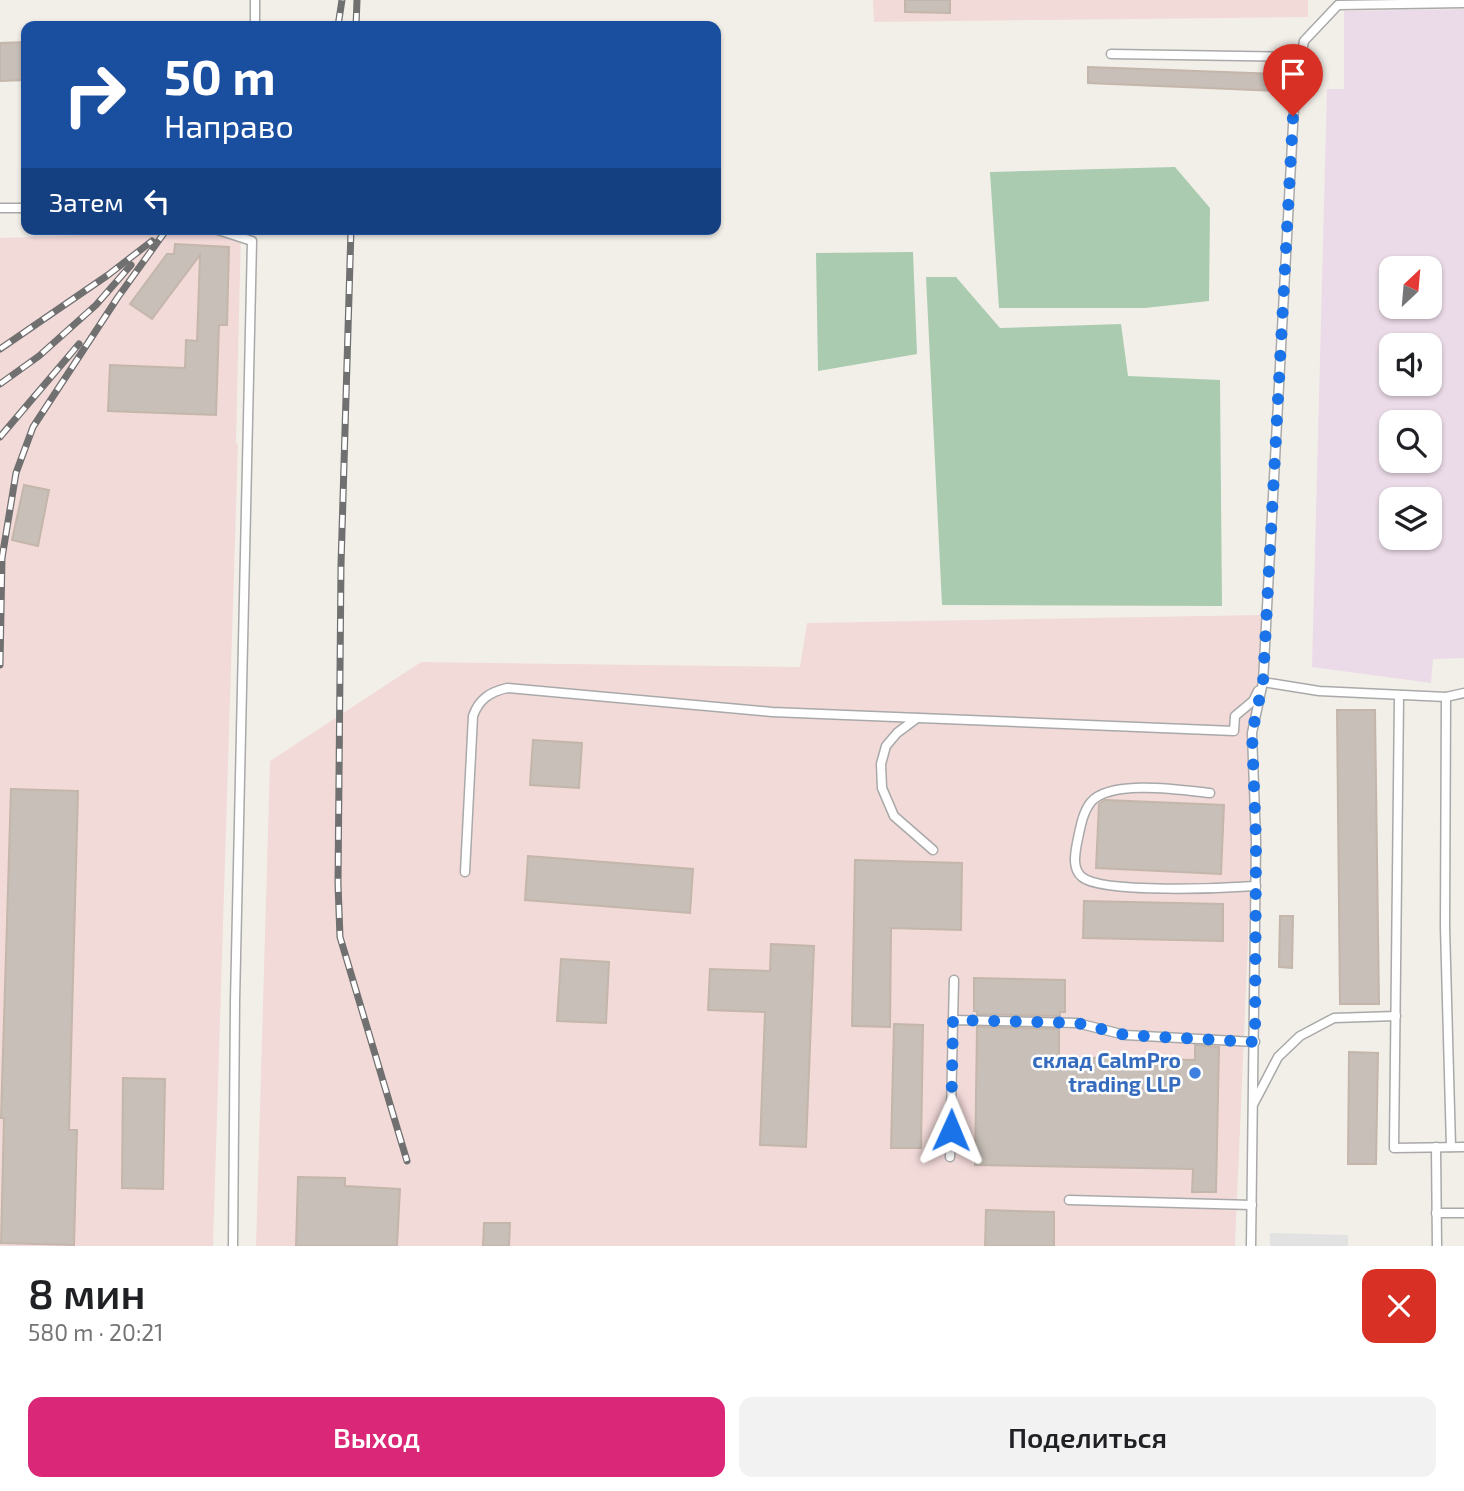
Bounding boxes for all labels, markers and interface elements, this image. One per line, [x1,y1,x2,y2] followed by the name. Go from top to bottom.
[1263,44,1323,116] pin
[164,46,276,105] text: 50 m
[49,49,140,140] icon: right
[1274,55,1312,93] icon: arrive
[164,106,294,144] text: Направо
[138,182,176,220] icon: left
[49,186,124,217] text: Затем
[1379,256,1442,318] north arrow
[1379,256,1442,550] map controls
[1379,333,1442,396] button: sound
[1379,410,1442,473] button: search
[1379,487,1442,550] button: layers
[1032,1047,1181,1096] place label: склад CalmPro trading LLP
[1187,1065,1203,1081] marker: склад CalmPro trading LLP
[914,1093,988,1167] position arrow
[28,1267,146,1317] text: 8 мин
[1362,1269,1436,1343] button: close
[28,1318,163,1346] text: 580 m · 20:21
[28,1397,725,1477] button: Выход
[739,1397,1436,1477] button: Поделиться

